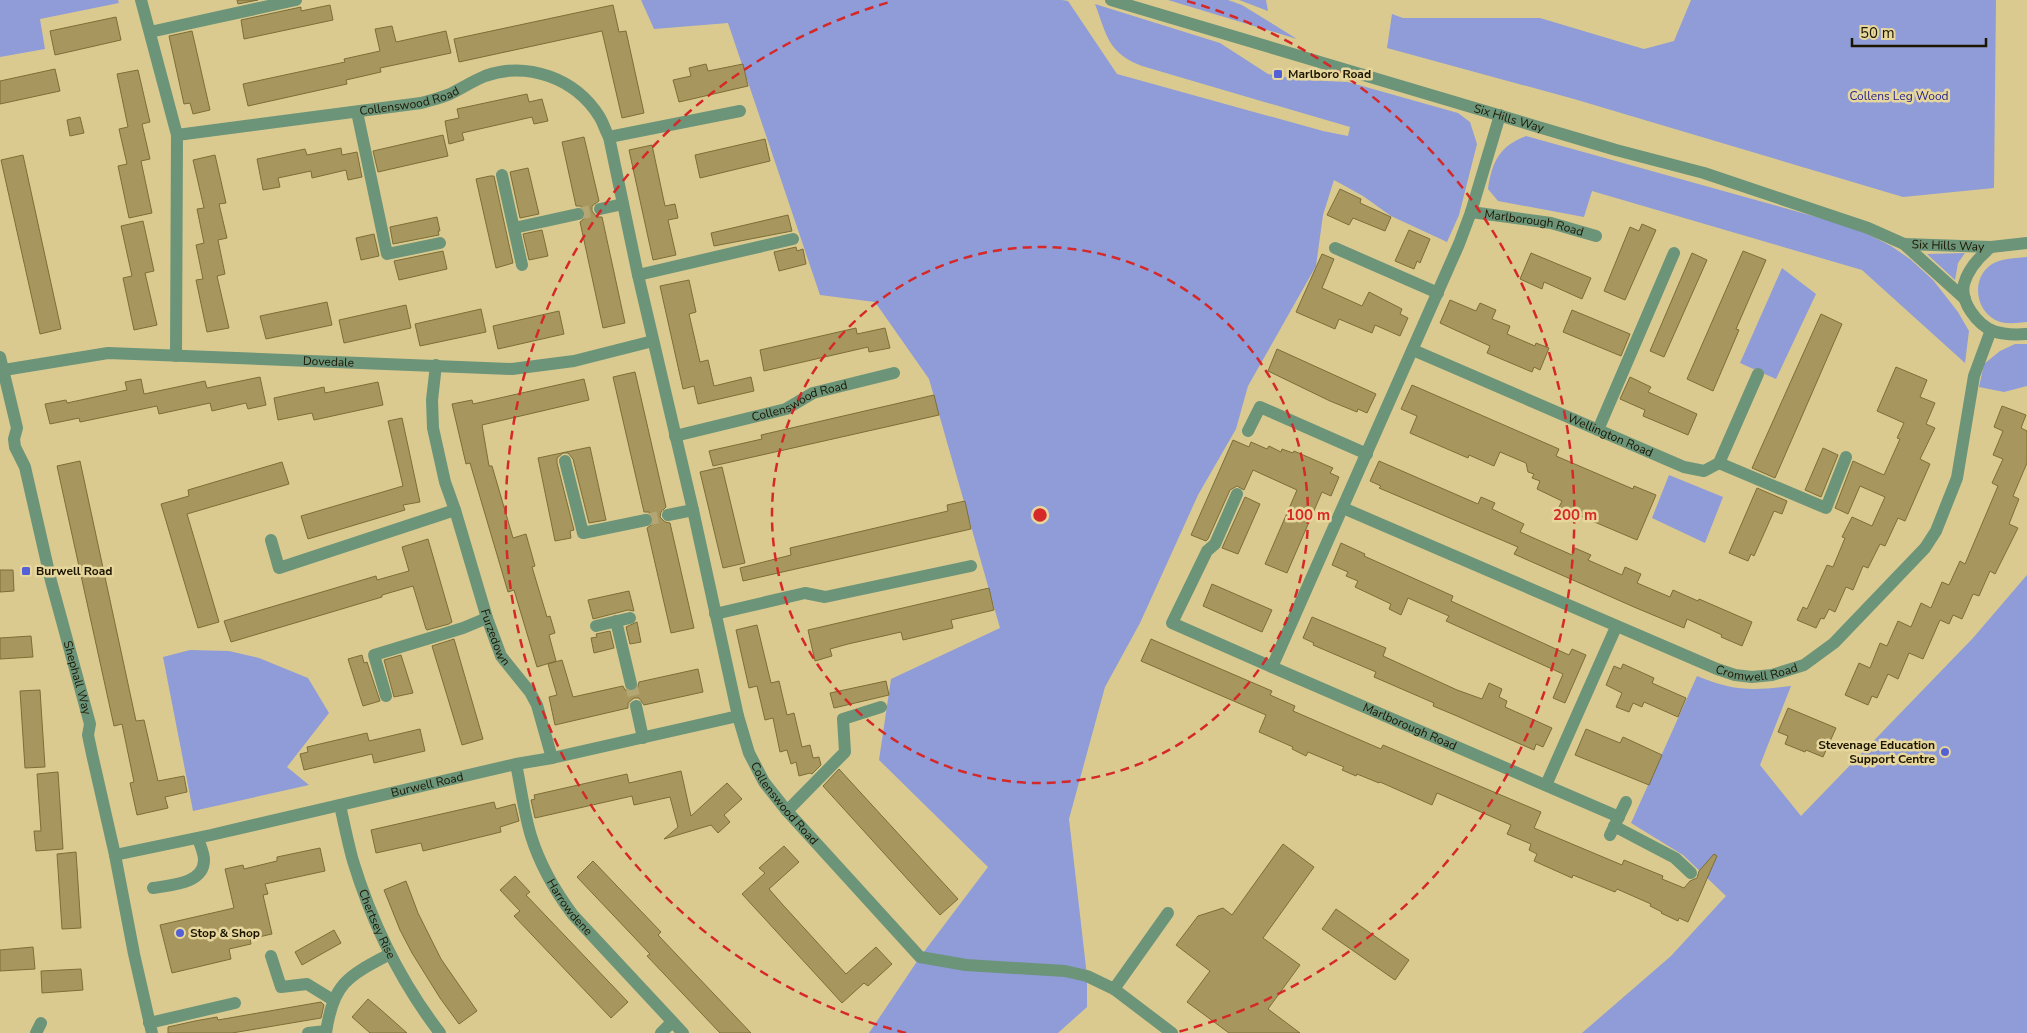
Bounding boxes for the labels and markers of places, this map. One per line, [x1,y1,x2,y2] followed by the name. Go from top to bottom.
[1288,66,1371,82] place label: Marlboro Road
[1272,68,1284,80] marker: Marlboro Road
[1031,506,1049,524] centre of rings
[36,563,113,579] place label: Burwell Road
[20,565,32,577] marker: Burwell Road
[1818,737,1935,767] place label: Stevenage Education Support Centre
[1939,746,1951,758] marker: Stevenage Education Support Centre
[190,925,260,941] place label: Stop & Shop
[174,927,186,939] marker: Stop & Shop

